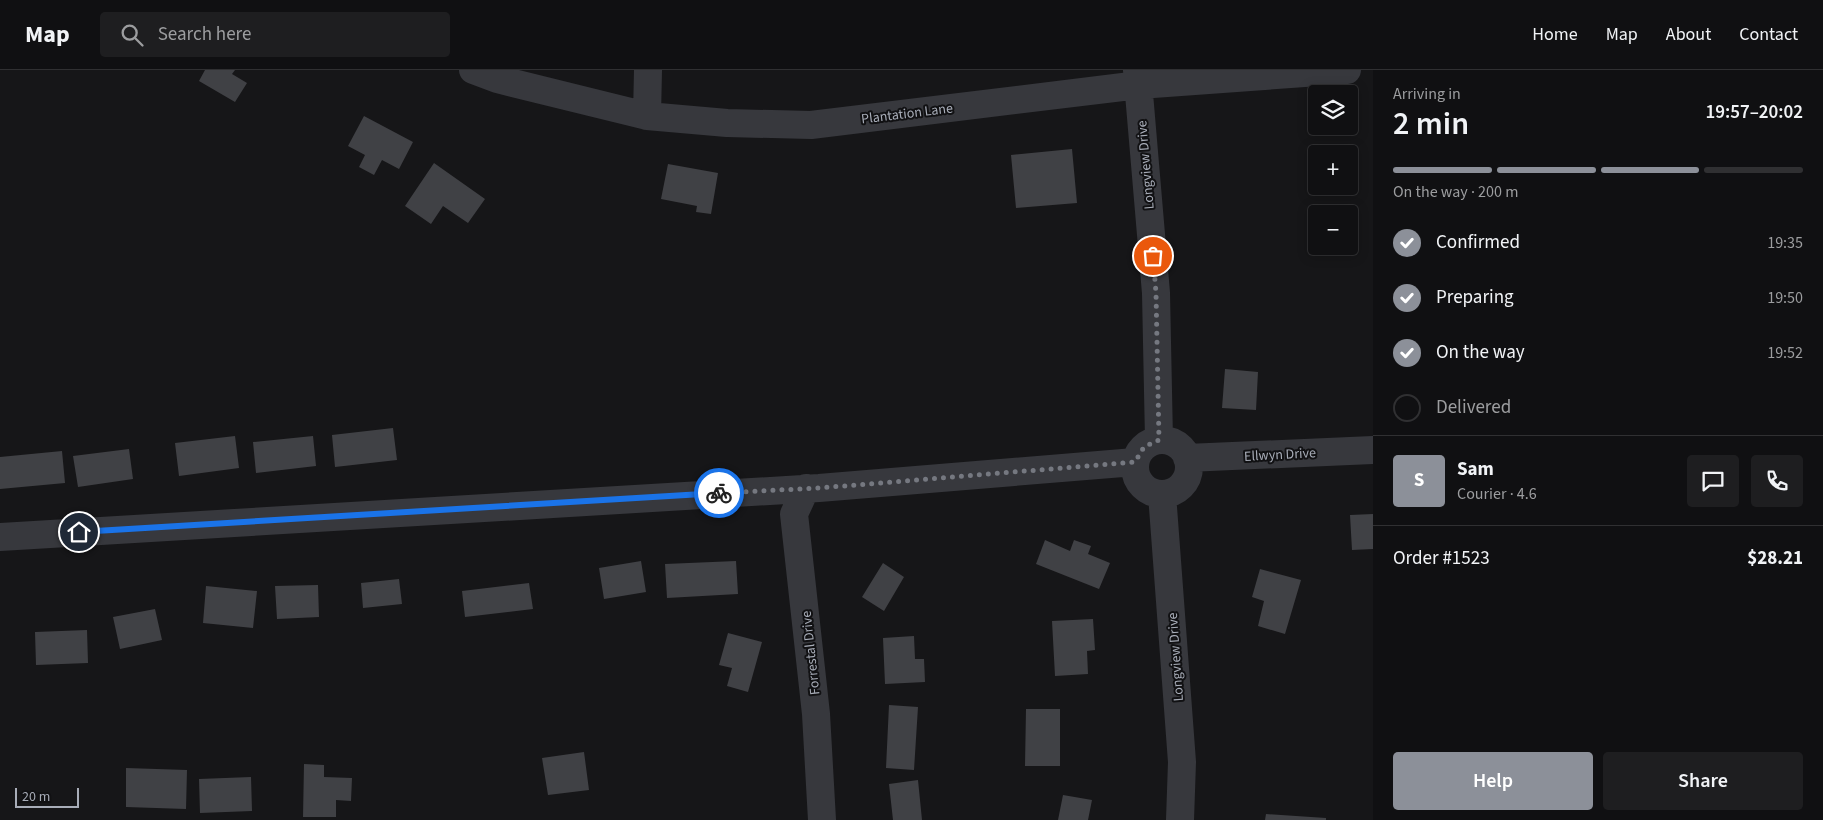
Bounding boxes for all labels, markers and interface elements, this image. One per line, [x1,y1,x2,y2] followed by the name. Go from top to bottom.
[100,12,450,57] search box
[25,17,70,52] text: Map
[118,21,146,49] icon: search
[158,21,251,48] text: Search here
[1532,22,1578,47] text: Home
[1606,22,1638,47] text: Map
[1666,22,1711,47] text: About
[1739,22,1798,47] text: Contact
[1393,83,1461,105] text: Arriving in
[1308,85,1358,255] map controls
[1308,85,1358,135] button: layers
[860,98,954,130] street label: Plantation Lane
[1705,99,1803,126] text: 19:57–20:02
[1393,101,1469,147] text: 2 min
[1132,120,1160,210] street label: Longview Drive
[1308,145,1358,195] button: +
[1393,181,1518,203] text: On the way · 200 m
[1308,205,1358,255] button: −
[1393,229,1421,257] icon: check
[1436,229,1520,256] text: Confirmed
[1767,232,1803,254] text: 19:35
[1132,235,1174,277] pin
[1139,242,1167,270] icon: bag
[1393,284,1421,312] icon: check
[1436,284,1514,311] text: Preparing
[1767,287,1803,309] text: 19:50
[1393,339,1421,367] icon: check
[1436,339,1525,366] text: On the way
[1767,342,1803,364] text: 19:52
[1436,394,1511,421] text: Delivered
[1244,443,1317,467] street label: Ellwyn Drive
[1687,455,1739,507] button: chat
[1751,455,1803,507] button: phone
[1457,456,1494,483] text: Sam
[1414,467,1424,494] text: S
[694,468,744,518] courier
[705,479,733,507] icon: bike
[1457,483,1537,505] text: Courier · 4.6
[58,511,100,553] pin
[65,518,93,546] icon: home
[1393,545,1490,572] text: Order #1523
[1747,545,1803,572] text: $28.21
[797,610,825,696] street label: Forrestal Drive
[1163,612,1189,702] street label: Longview Drive
[1393,752,1593,810] button: Help
[1603,752,1803,810] button: Share
[15,785,79,808] scale bar
[22,787,50,807] text: 20 m

